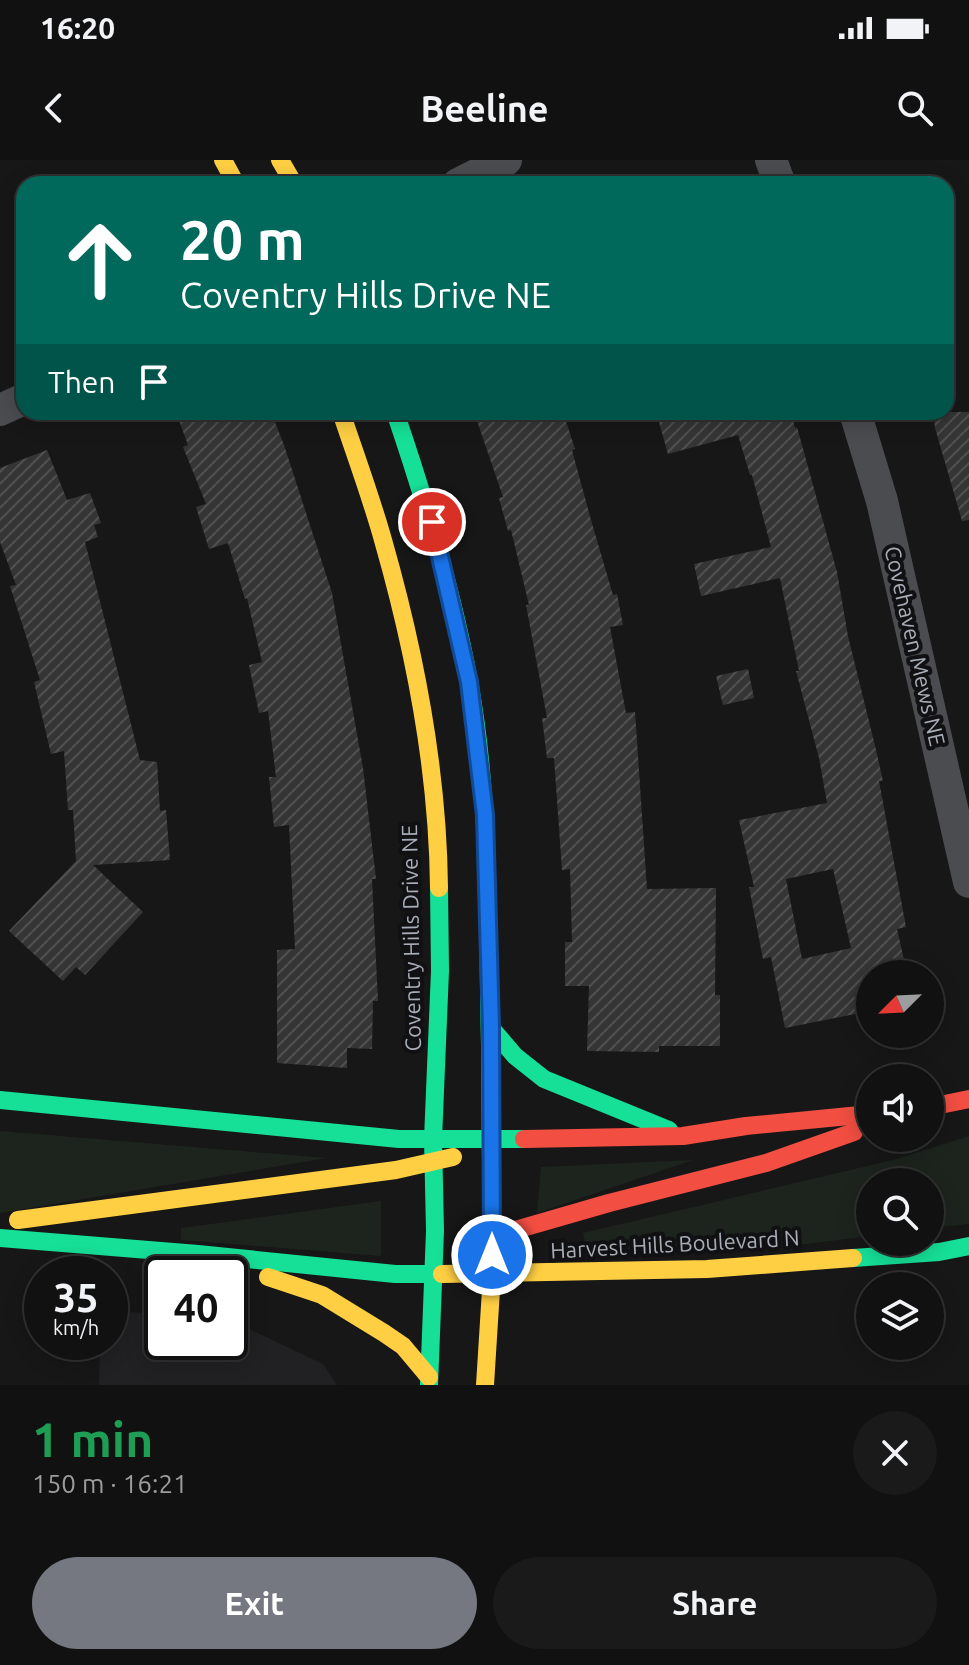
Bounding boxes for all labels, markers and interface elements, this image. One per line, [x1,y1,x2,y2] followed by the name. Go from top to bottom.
[40,11,115,45] text: 16:20
[32,86,76,130] icon: back
[893,86,937,130] icon: search
[420,88,549,129] text: Beeline
[48,208,152,312] icon: ahead
[180,208,305,271] text: 20 m
[180,274,551,315] text: Coventry Hills Drive NE
[132,360,176,404] icon: arrive
[48,365,116,399] text: Then
[398,488,466,556] pin
[410,500,454,544] icon: arrive
[880,543,951,748] street label: Covehaven Mews NE
[396,824,425,1052] street label: Coventry Hills Drive NE
[856,960,944,1048] north arrow
[856,960,944,1360] map controls
[856,1064,944,1152] button: sound
[856,1168,944,1256] button: search
[450,1213,534,1297] position arrow
[550,1224,800,1263] street label: Harvest Hills Boulevard N
[144,1256,248,1360] speed limit sign: 40
[856,1272,944,1360] button: layers
[53,1275,99,1320] text: 35
[53,1316,99,1339] text: km/h
[853,1411,937,1495] button: close
[32,1412,153,1466] text: 1 min
[32,1469,188,1498] text: 150 m · 16:21
[32,1557,477,1649] button: Exit
[493,1557,937,1649] button: Share

